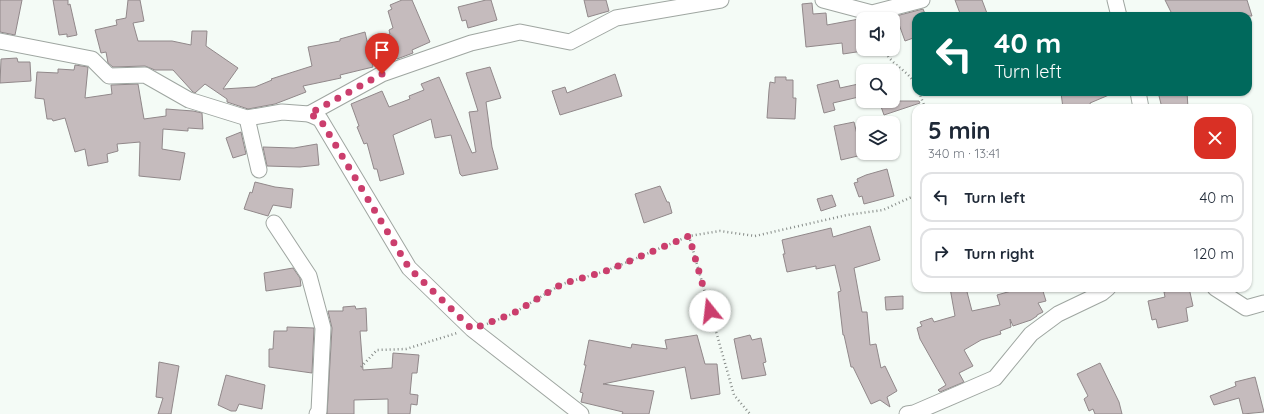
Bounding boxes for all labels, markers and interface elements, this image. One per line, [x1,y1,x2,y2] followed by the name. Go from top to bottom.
[856,12,900,160] map controls
[856,12,900,56] button: sound
[994,25,1061,60] text: 40 m
[928,28,980,80] icon: left
[365,33,399,74] pin
[371,39,393,61] icon: arrive
[994,60,1062,83] text: Turn left
[856,64,900,108] button: search
[928,115,991,145] text: 5 min
[856,116,900,160] button: layers
[1194,117,1236,159] button: close
[928,145,1000,161] text: 340 m · 13:41
[930,186,952,208] icon: left
[964,188,1026,207] text: Turn left
[1199,188,1234,207] text: 40 m
[930,242,952,264] icon: right
[964,244,1035,263] text: Turn right
[1193,244,1234,263] text: 120 m
[689,290,731,332] position arrow

